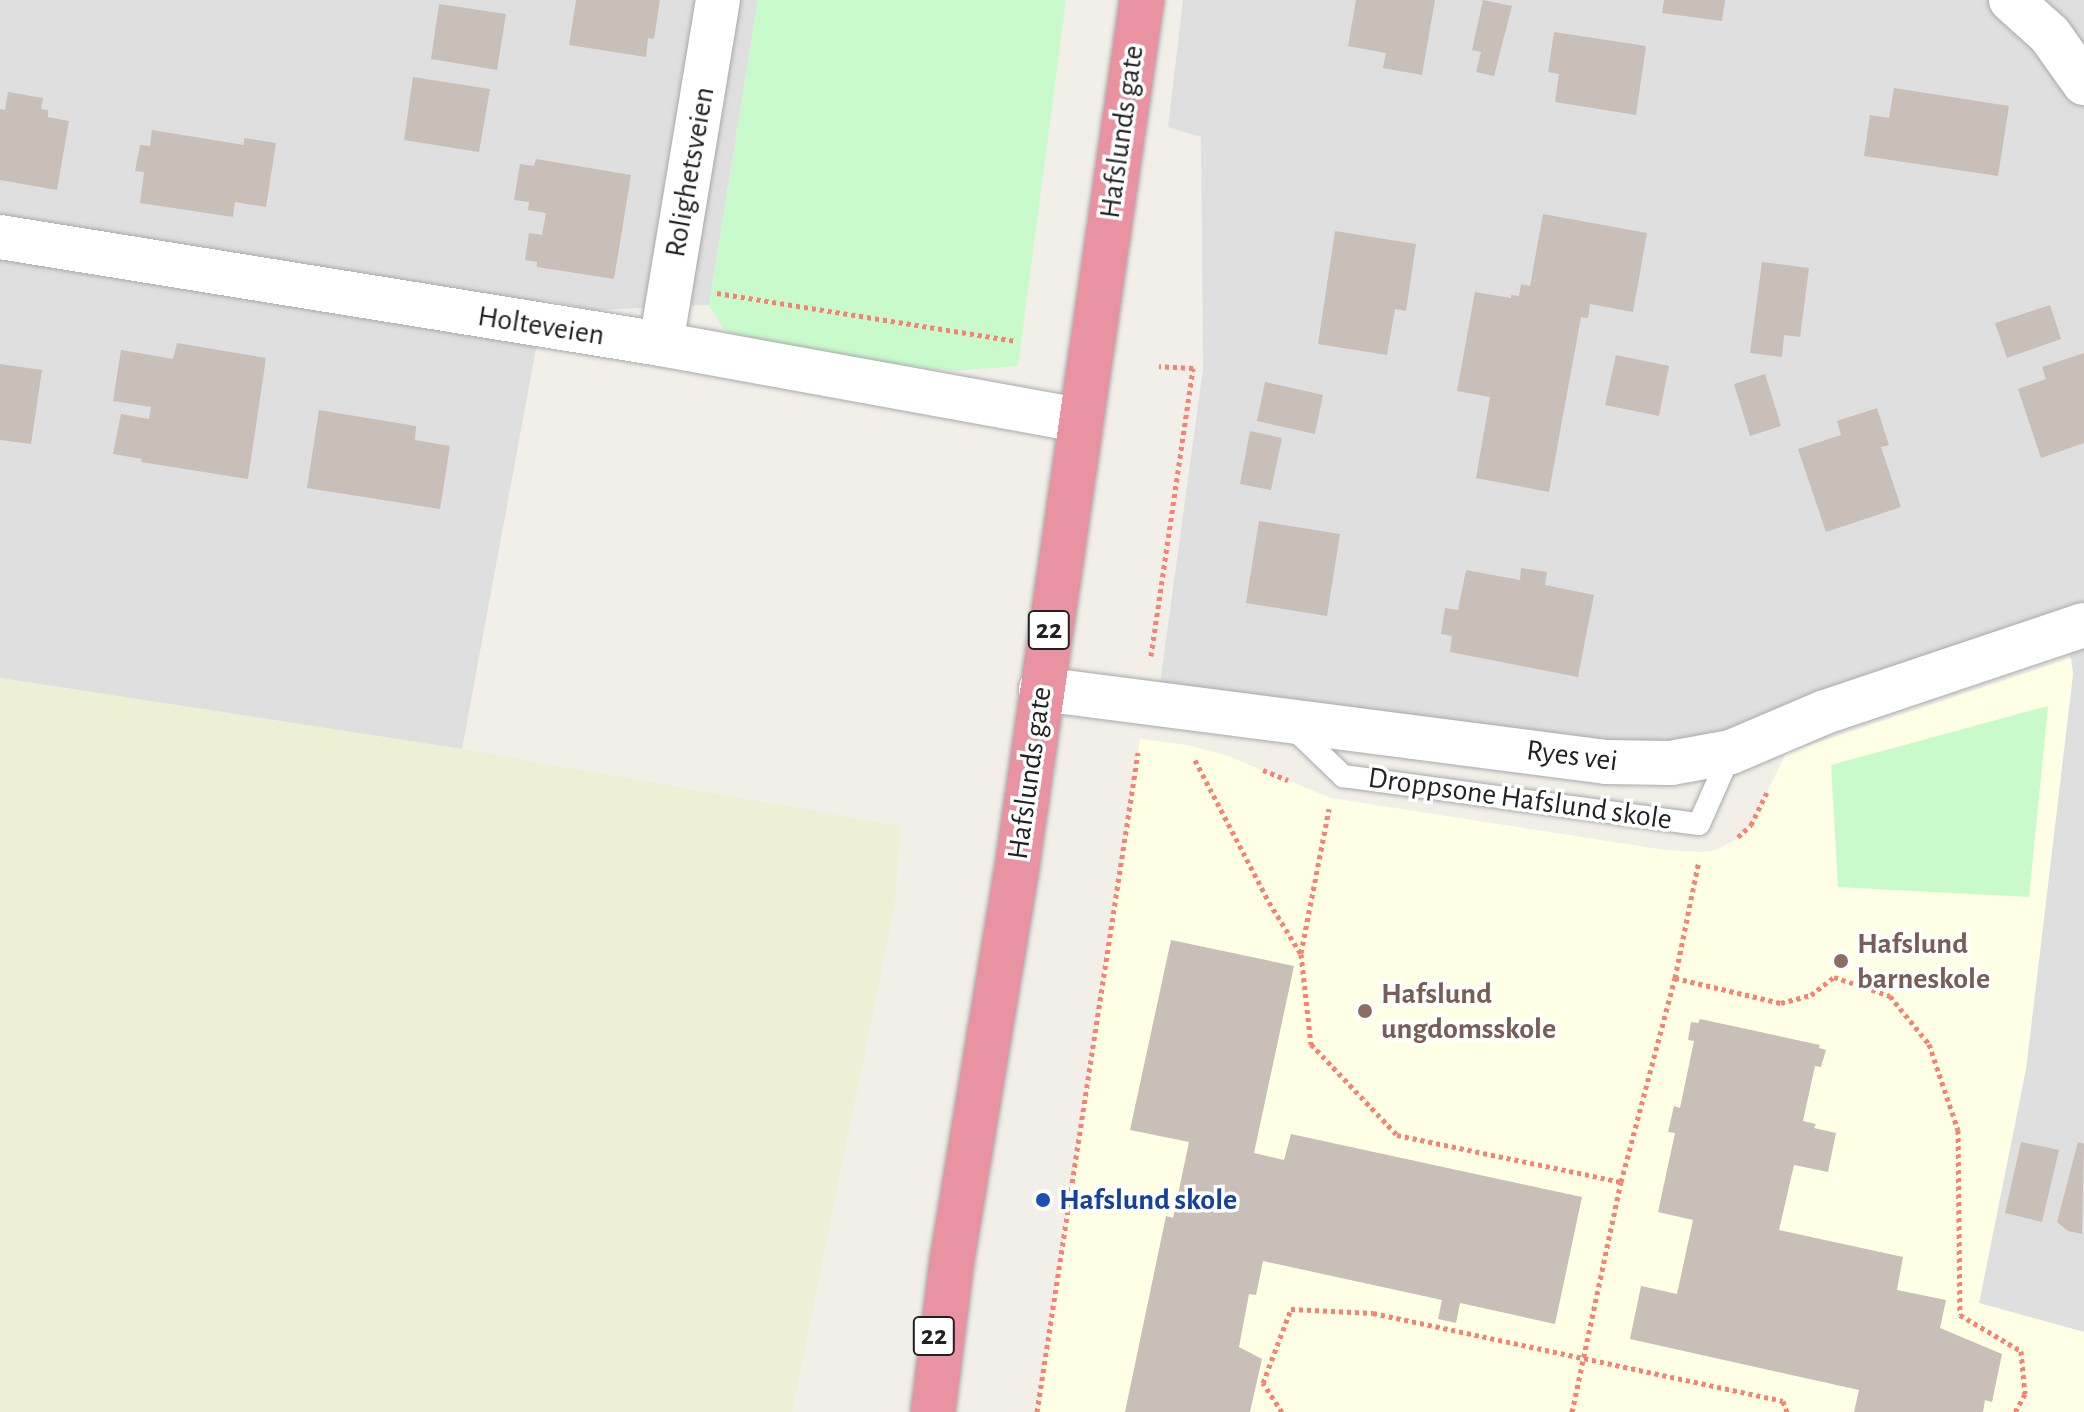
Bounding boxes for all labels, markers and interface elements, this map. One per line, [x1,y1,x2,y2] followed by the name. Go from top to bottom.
[1092,43,1152,221] street label: Hafslunds gate
[657,84,723,260] street label: Rolighetsveien
[475,298,607,354] street label: Holteveien
[1027,606,1071,654] road number: 22
[1000,684,1060,862] street label: Hafslunds gate
[1524,733,1620,779] street label: Ryes vei
[1366,760,1674,838] street label: Droppsone Hafslund skole
[1857,926,1990,996] place label: Hafslund barneskole
[1832,952,1850,970] marker: Hafslund barneskole
[1381,976,1556,1046] place label: Hafslund ungdomsskole
[1356,1002,1374,1020] marker: Hafslund ungdomsskole
[1059,1182,1237,1218] place label: Hafslund skole
[1034,1191,1052,1209] marker: Hafslund skole
[912,1312,956,1360] road number: 22

